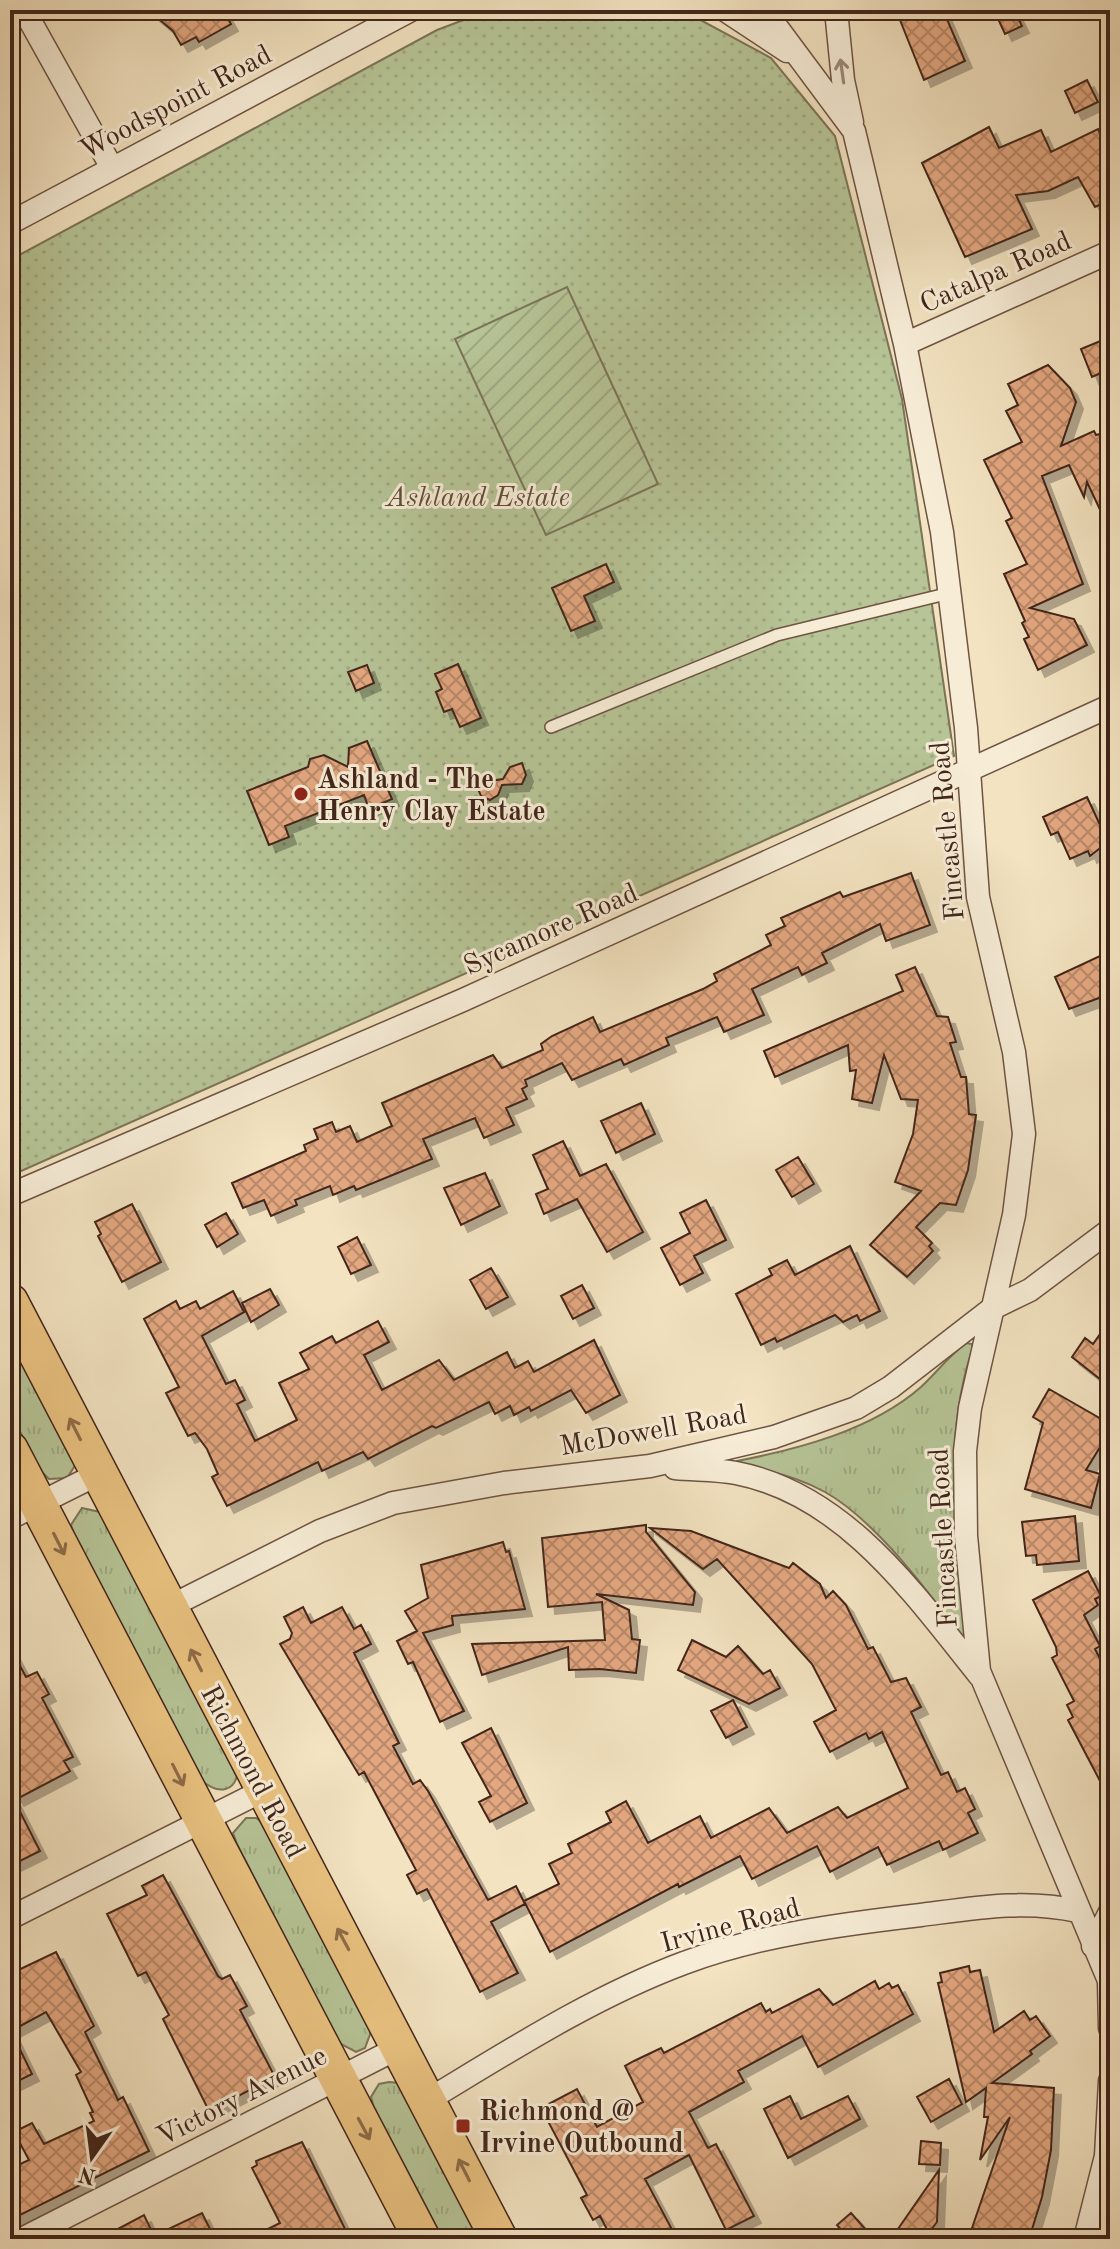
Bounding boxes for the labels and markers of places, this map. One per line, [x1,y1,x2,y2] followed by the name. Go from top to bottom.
[317,767,546,827] place label: Ashland - The Henry Clay Estate
[292,785,310,803] marker: Ashland - The Henry Clay Estate
[479,2099,684,2159] place label: Richmond @ Irvine Outbound
[454,2117,472,2135] marker: Richmond @ Irvine Outbound

